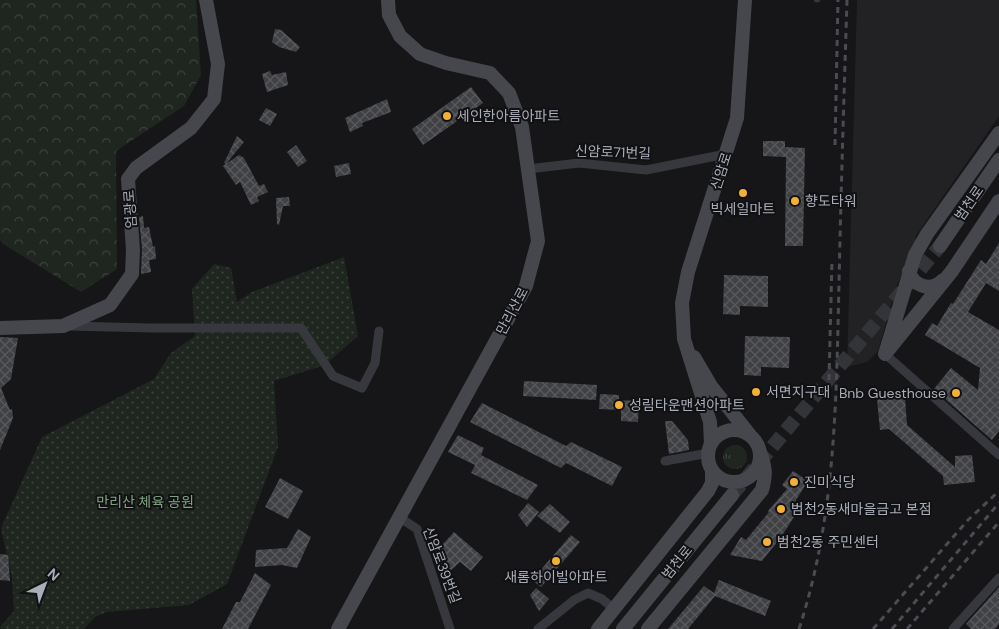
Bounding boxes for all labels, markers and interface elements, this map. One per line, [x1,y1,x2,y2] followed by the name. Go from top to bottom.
[457,107,560,125] place label: 세인한아름아파트
[441,110,453,122] marker: 세인한아름아파트
[575,142,651,162] street label: 신암로71번길
[706,150,736,192] street label: 신암로
[951,182,988,224] street label: 범천로
[737,187,749,199] marker: 빅세일마트
[120,189,140,229] street label: 엄광로
[805,192,857,210] place label: 향도타워
[789,195,801,207] marker: 향도타워
[711,200,775,218] place label: 빅세일마트
[492,284,532,338] street label: 만리산로
[766,383,830,401] place label: 서면지구대
[839,384,946,402] place label: Bnb Guesthouse
[750,386,762,398] marker: 서면지구대
[950,387,962,399] marker: Bnb Guesthouse
[629,396,745,414] place label: 성림타운맨션아파트
[613,399,625,411] marker: 성림타운맨션아파트
[804,473,856,491] place label: 진미식당
[788,476,800,488] marker: 진미식당
[96,493,194,511] park label: 만리산 체육 공원
[791,500,932,518] place label: 범천2동새마을금고 본점
[775,503,787,515] marker: 범천2동새마을금고 본점
[419,524,465,606] street label: 신암로39번길
[777,533,879,551] place label: 범천2동 주민센터
[761,536,773,548] marker: 범천2동 주민센터
[658,541,696,583] street label: 범천로
[550,555,562,567] marker: 새롬하이빌아파트
[20,559,70,609] north arrow
[44,564,64,584] text: N
[504,568,608,586] place label: 새롬하이빌아파트

